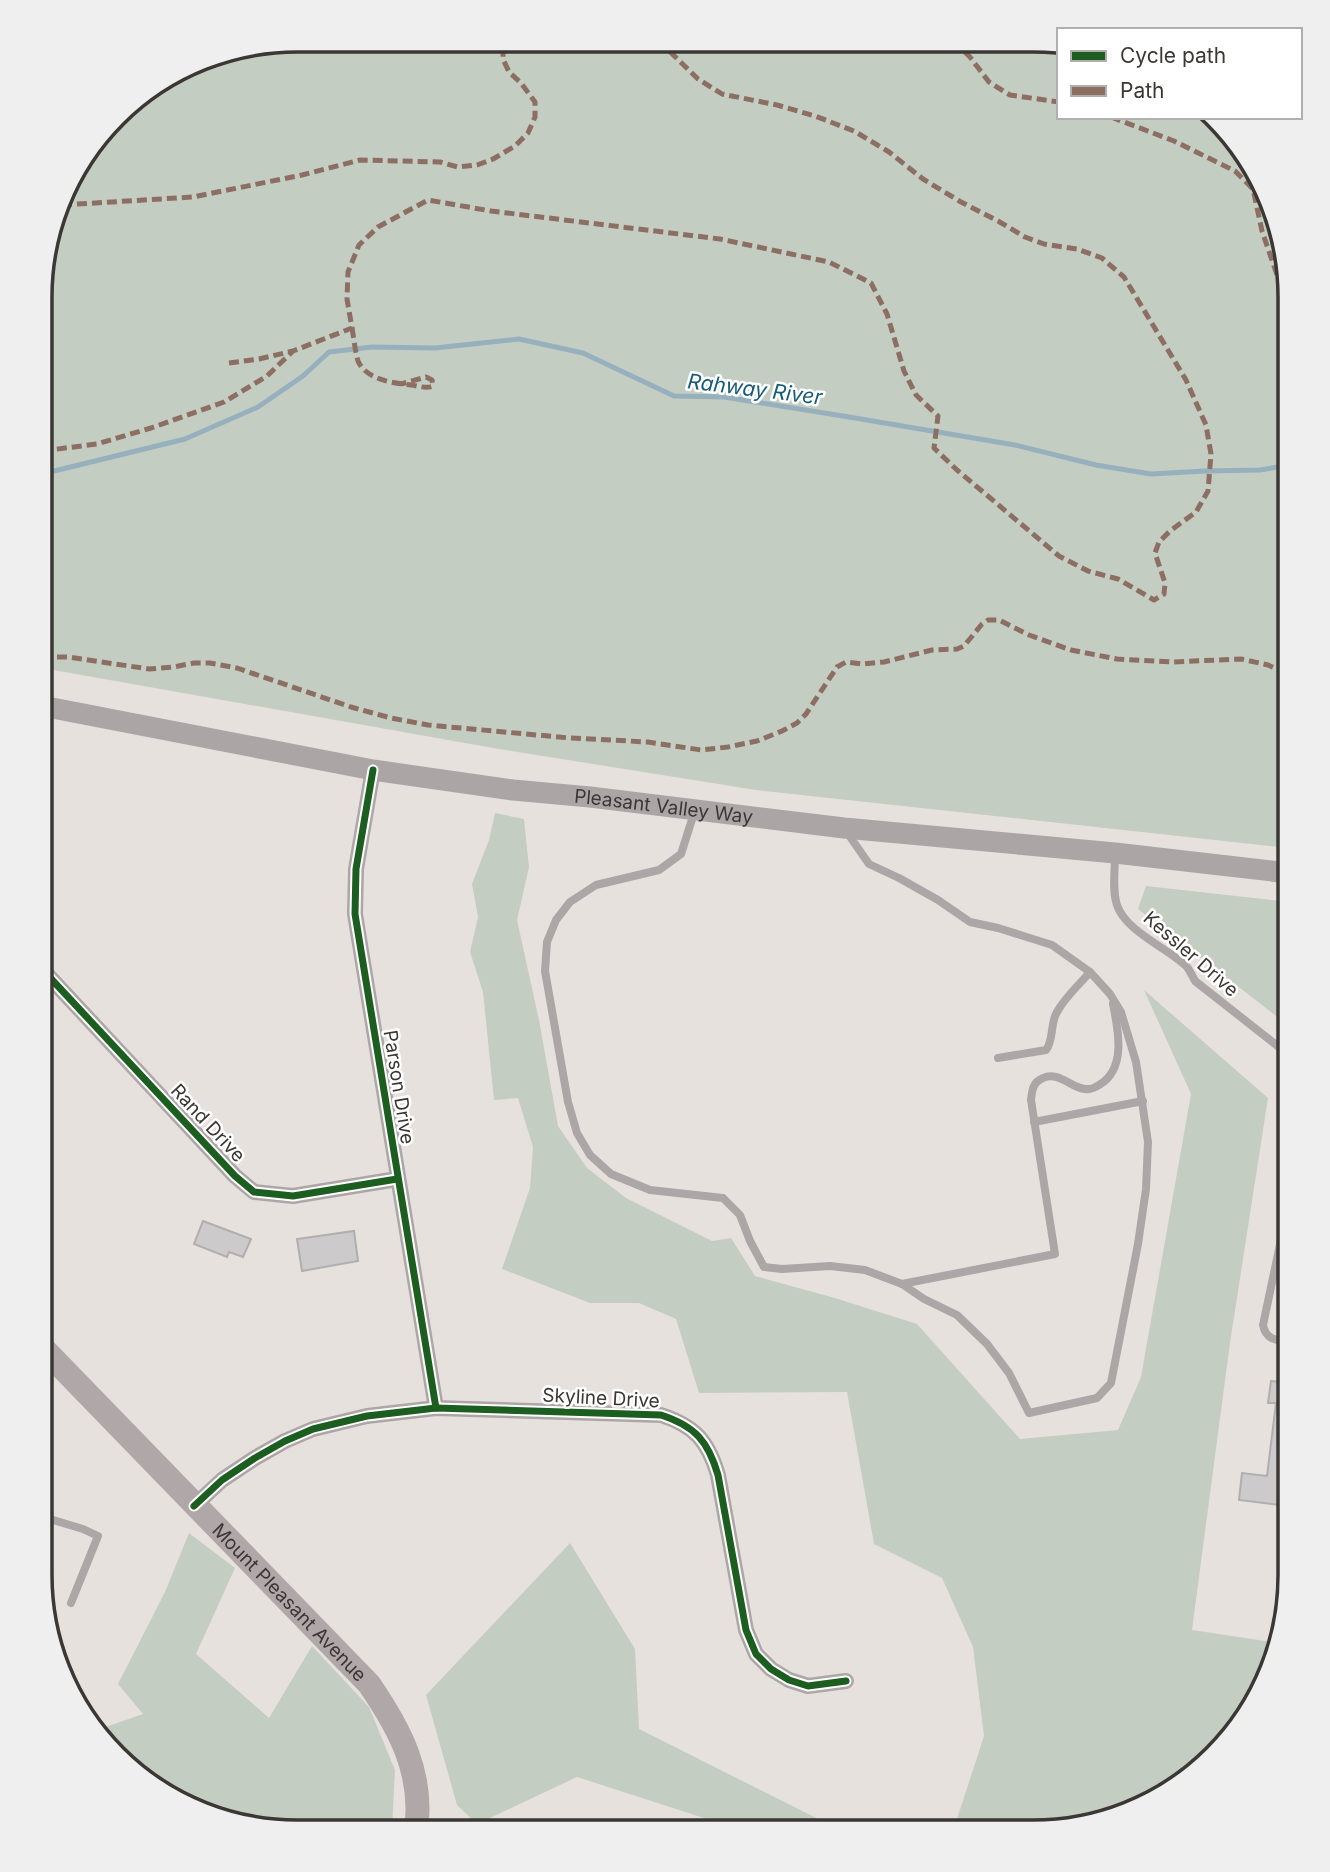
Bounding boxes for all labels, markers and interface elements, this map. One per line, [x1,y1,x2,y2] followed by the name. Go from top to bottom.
[1057,28,1302,119] legend
[1120,43,1226,68] text: Cycle path
[1120,78,1165,103] text: Path
[686,368,825,410] water label: Rahway River
[573,784,755,828] street label: Pleasant Valley Way
[1139,906,1243,1002] street label: Kessler Drive
[379,1028,419,1146] street label: Parson Drive
[166,1079,250,1167] street label: Rand Drive
[542,1383,660,1413] street label: Skyline Drive
[208,1518,372,1686] street label: Mount Pleasant Avenue

